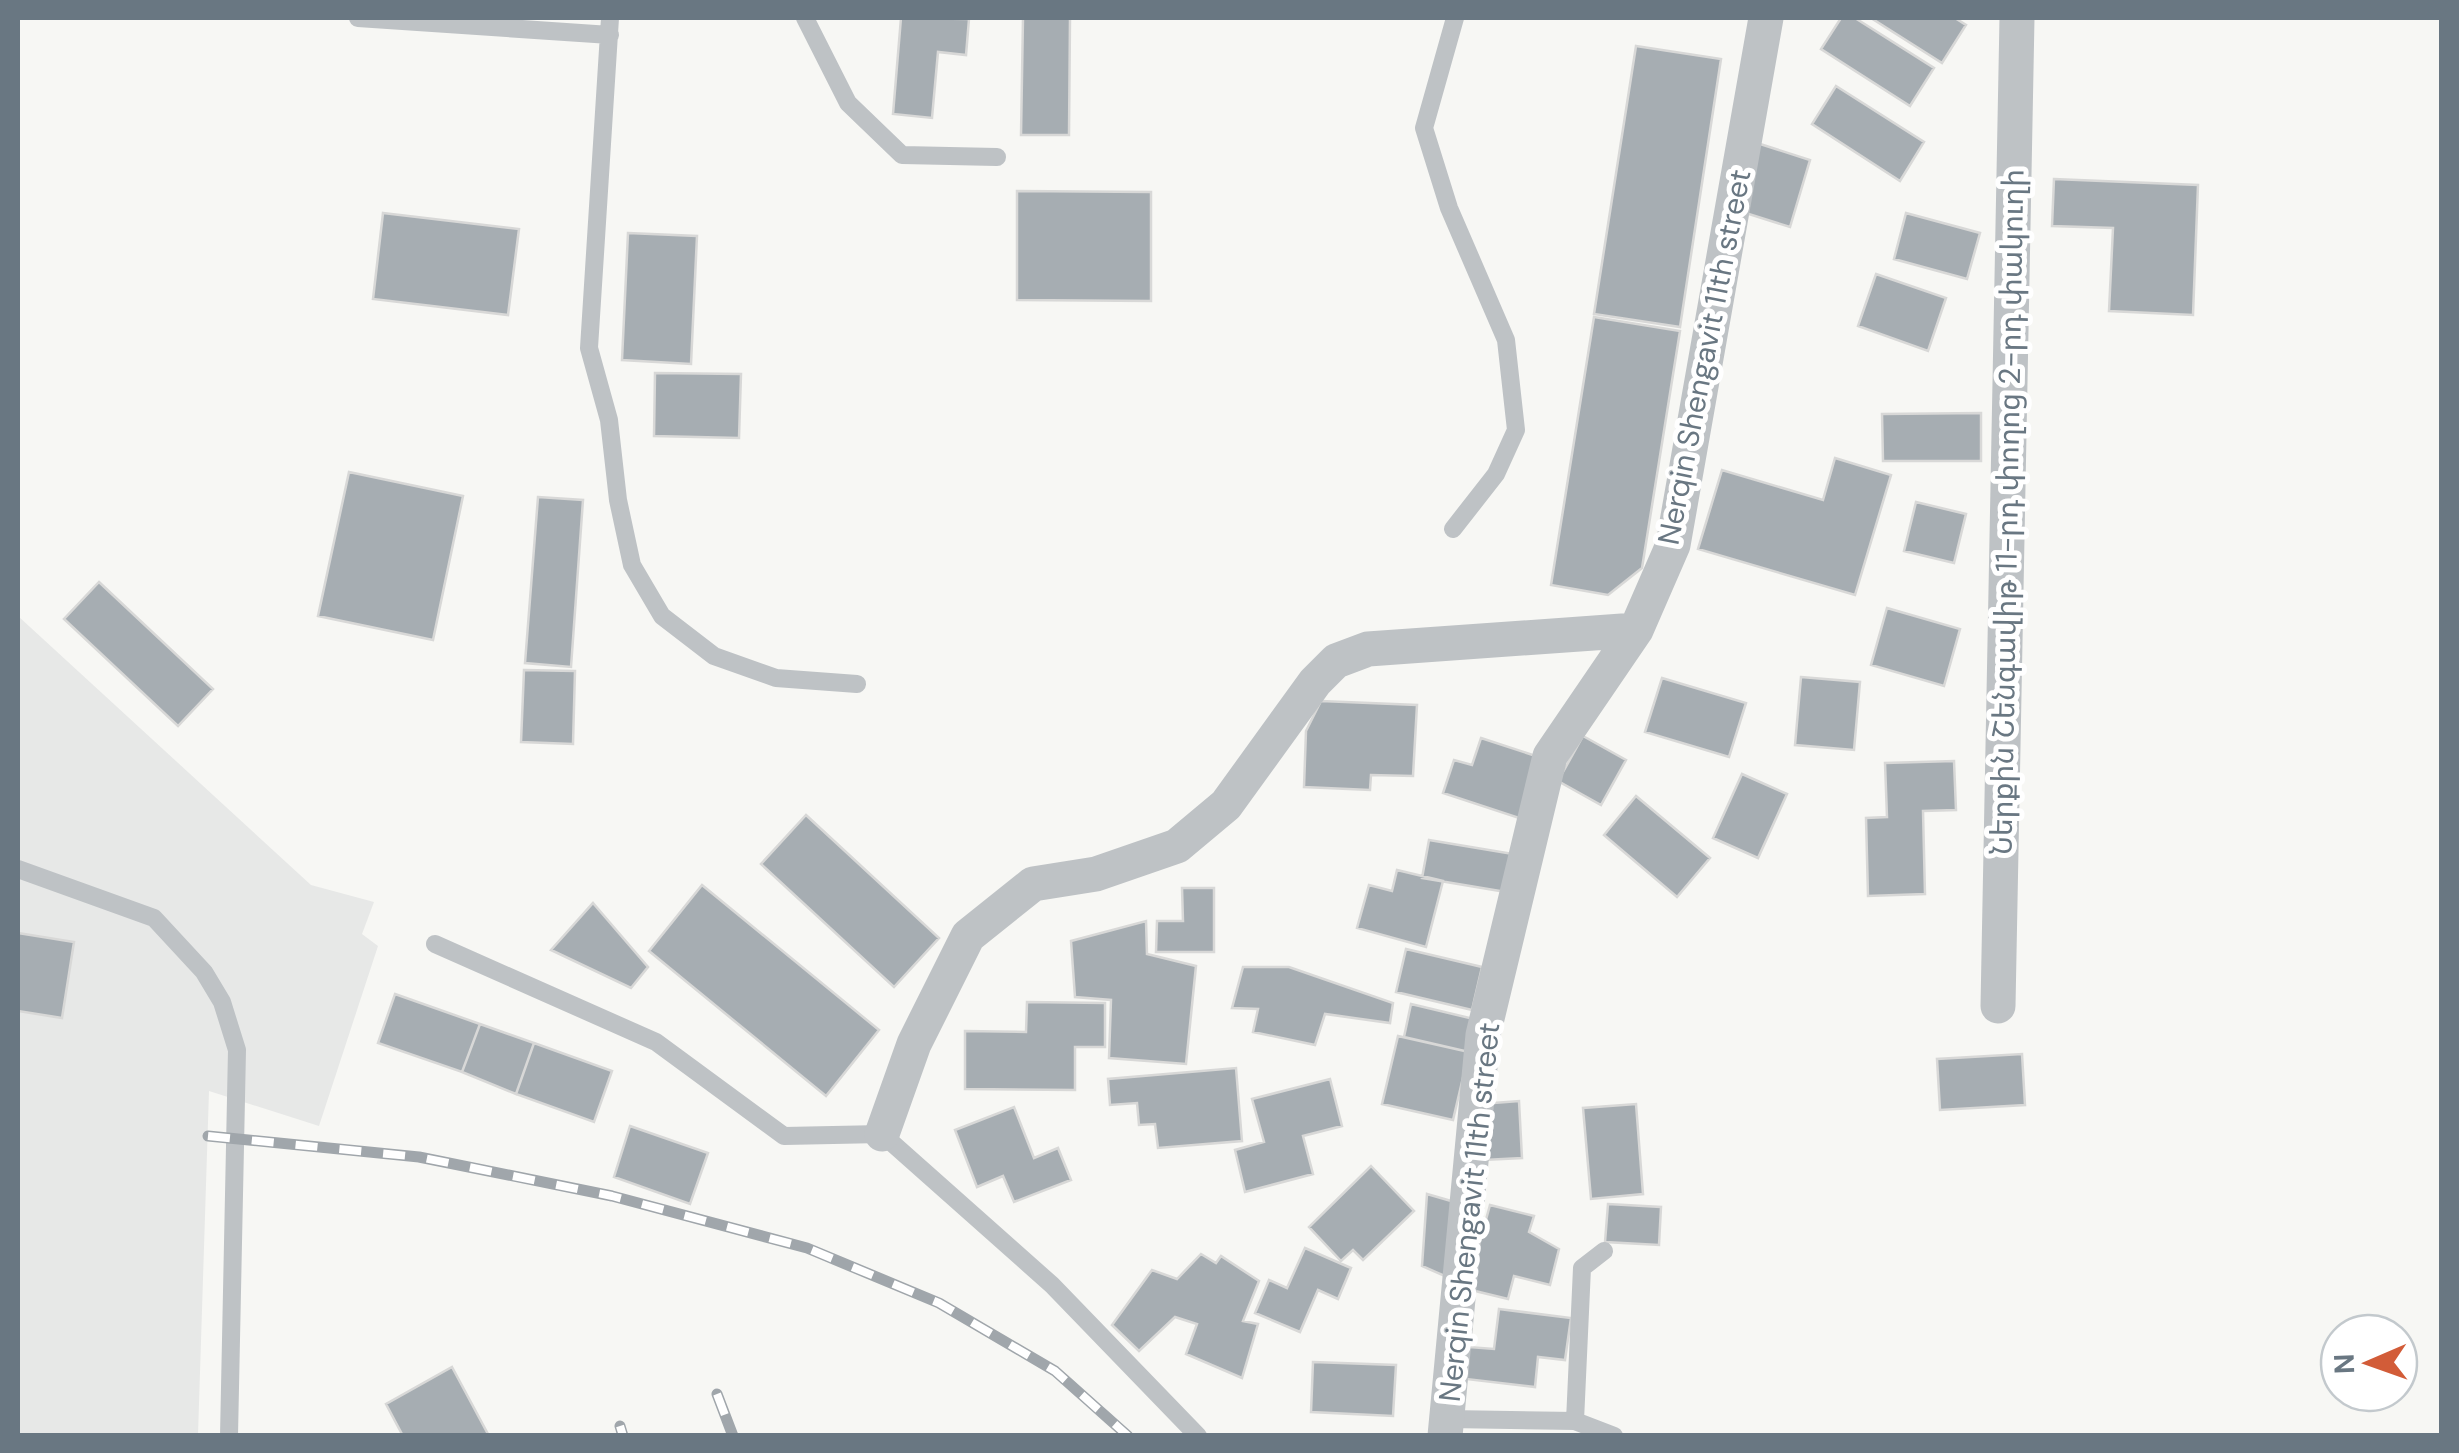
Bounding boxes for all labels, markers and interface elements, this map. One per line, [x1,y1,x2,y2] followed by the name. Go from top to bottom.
[1648,166,1760,548] street label: Nerqin Shengavit 11th street
[1982,169,2032,855] street label: Ներքին Շենգավիթ 11-րդ փողոց 2-րդ փակուղի
[1430,1020,1508,1404] street label: Nerqin Shengavit 11th street
[2319,1313,2419,1413] north arrow
[2326,1353,2363,1375] text: N

